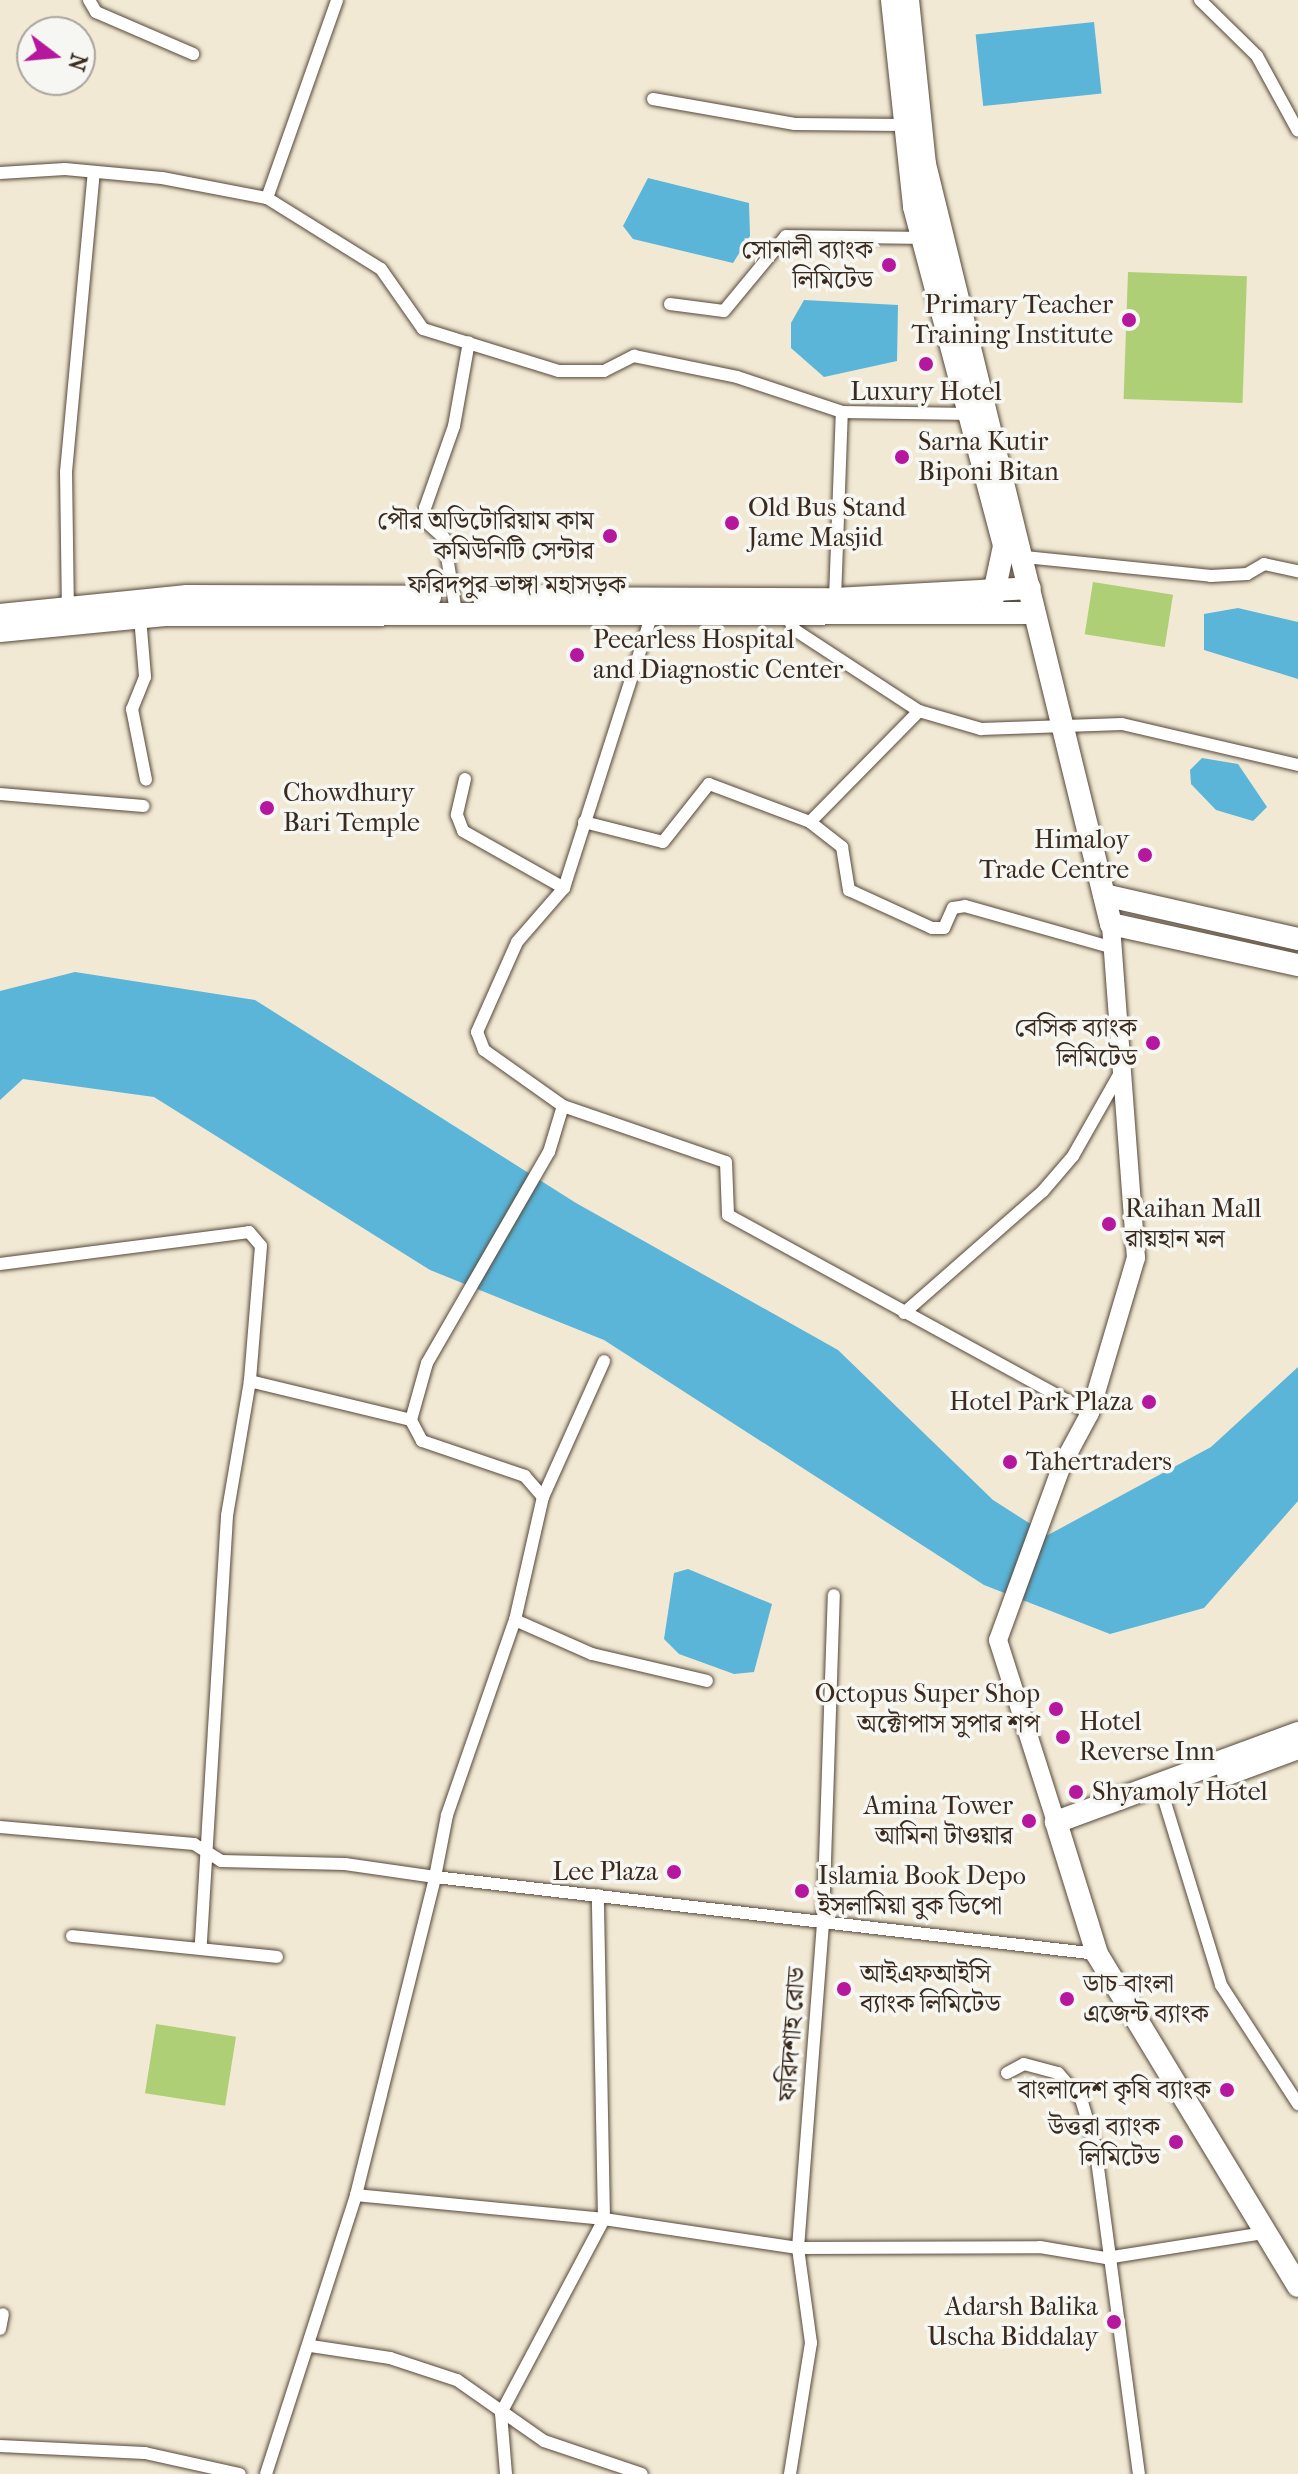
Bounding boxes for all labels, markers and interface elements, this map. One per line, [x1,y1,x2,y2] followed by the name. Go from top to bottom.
[16,16,96,96] north arrow
[62,50,92,74] text: N
[741,234,873,296] place label: সোনালী ব্যাংক লিমিটেড
[880,256,898,274] marker: সোনালী ব্যাংক লিমিটেড
[911,289,1113,350] place label: Primary Teacher Training Institute
[1120,311,1138,329] marker: Primary Teacher Training Institute
[917,355,935,373] marker: Luxury Hotel
[850,376,1002,408] place label: Luxury Hotel
[918,426,1059,488] place label: Sarna Kutir Biponi Bitan
[893,448,911,466] marker: Sarna Kutir Biponi Bitan
[748,492,906,554] place label: Old Bus Stand Jame Masjid
[377,505,594,566] place label: পৌর অডিটোরিয়াম কাম কমিউনিটি সেন্টার
[723,514,741,532] marker: Old Bus Stand Jame Masjid
[601,527,619,545] marker: পৌর অডিটোরিয়াম কাম কমিউনিটি সেন্টার
[408,569,626,601] street label: ফরিদপুর-ভাঙ্গা মহাসড়ক
[593,624,843,686] place label: Peearless Hospital and Diagnostic Center
[568,646,586,664] marker: Peearless Hospital and Diagnostic Center
[283,777,420,838] place label: Chowdhury Bari Temple
[258,799,276,817] marker: Chowdhury Bari Temple
[979,824,1129,886] place label: Himaloy Trade Centre
[1136,846,1154,864] marker: Himaloy Trade Centre
[1014,1012,1137,1074] place label: বেসিক ব্যাংক লিমিটেড
[1144,1034,1162,1052] marker: বেসিক ব্যাংক লিমিটেড
[1125,1193,1261,1254] place label: Raihan Mall রায়হান মল
[1100,1215,1118,1233] marker: Raihan Mall রায়হান মল
[949,1386,1133,1418] place label: Hotel Park Plaza
[1140,1393,1158,1411] marker: Hotel Park Plaza
[1026,1446,1172,1478] place label: Tahertraders
[1001,1453,1019,1471] marker: Tahertraders
[815,1678,1040,1740] place label: Octopus Super Shop অক্টোপাস সুপার শপ
[1047,1700,1065,1718] marker: Octopus Super Shop অক্টোপাস সুপার শপ
[1079,1706,1215,1768] place label: Hotel Reverse Inn
[1054,1728,1072,1746] marker: Hotel Reverse Inn
[1092,1776,1268,1808] place label: Shyamoly Hotel
[1067,1783,1085,1801] marker: Shyamoly Hotel
[864,1790,1013,1852] place label: Amina Tower আমিনা টাওয়ার
[1020,1812,1038,1830] marker: Amina Tower আমিনা টাওয়ার
[552,1856,658,1888] place label: Lee Plaza
[818,1860,1026,1922] place label: Islamia Book Depo ইসলামিয়া বুক ডিপো
[665,1863,683,1881] marker: Lee Plaza
[793,1882,811,1900] marker: Islamia Book Depo ইসলামিয়া বুক ডিপো
[860,1958,1001,2020] place label: আইএফআইসি ব্যাংক লিমিটেড
[772,1966,812,2102] street label: ফরিদশাহ রোড
[1083,1968,1209,2030] place label: ডাচ-বাংলা এজেন্ট ব্যাংক
[835,1980,853,1998] marker: আইএফআইসি ব্যাংক লিমিটেড
[1058,1990,1076,2008] marker: ডাচ-বাংলা এজেন্ট ব্যাংক
[1018,2074,1211,2106] place label: বাংলাদেশ কৃষি ব্যাংক
[1218,2081,1236,2099] marker: বাংলাদেশ কৃষি ব্যাংক
[1048,2111,1160,2172] place label: উত্তরা ব্যাংক লিমিটেড
[1167,2133,1185,2151] marker: উত্তরা ব্যাংক লিমিটেড
[927,2291,1098,2352] place label: Adarsh Balika Uscha Biddalay
[1105,2313,1123,2331] marker: Adarsh Balika Uscha Biddalay

